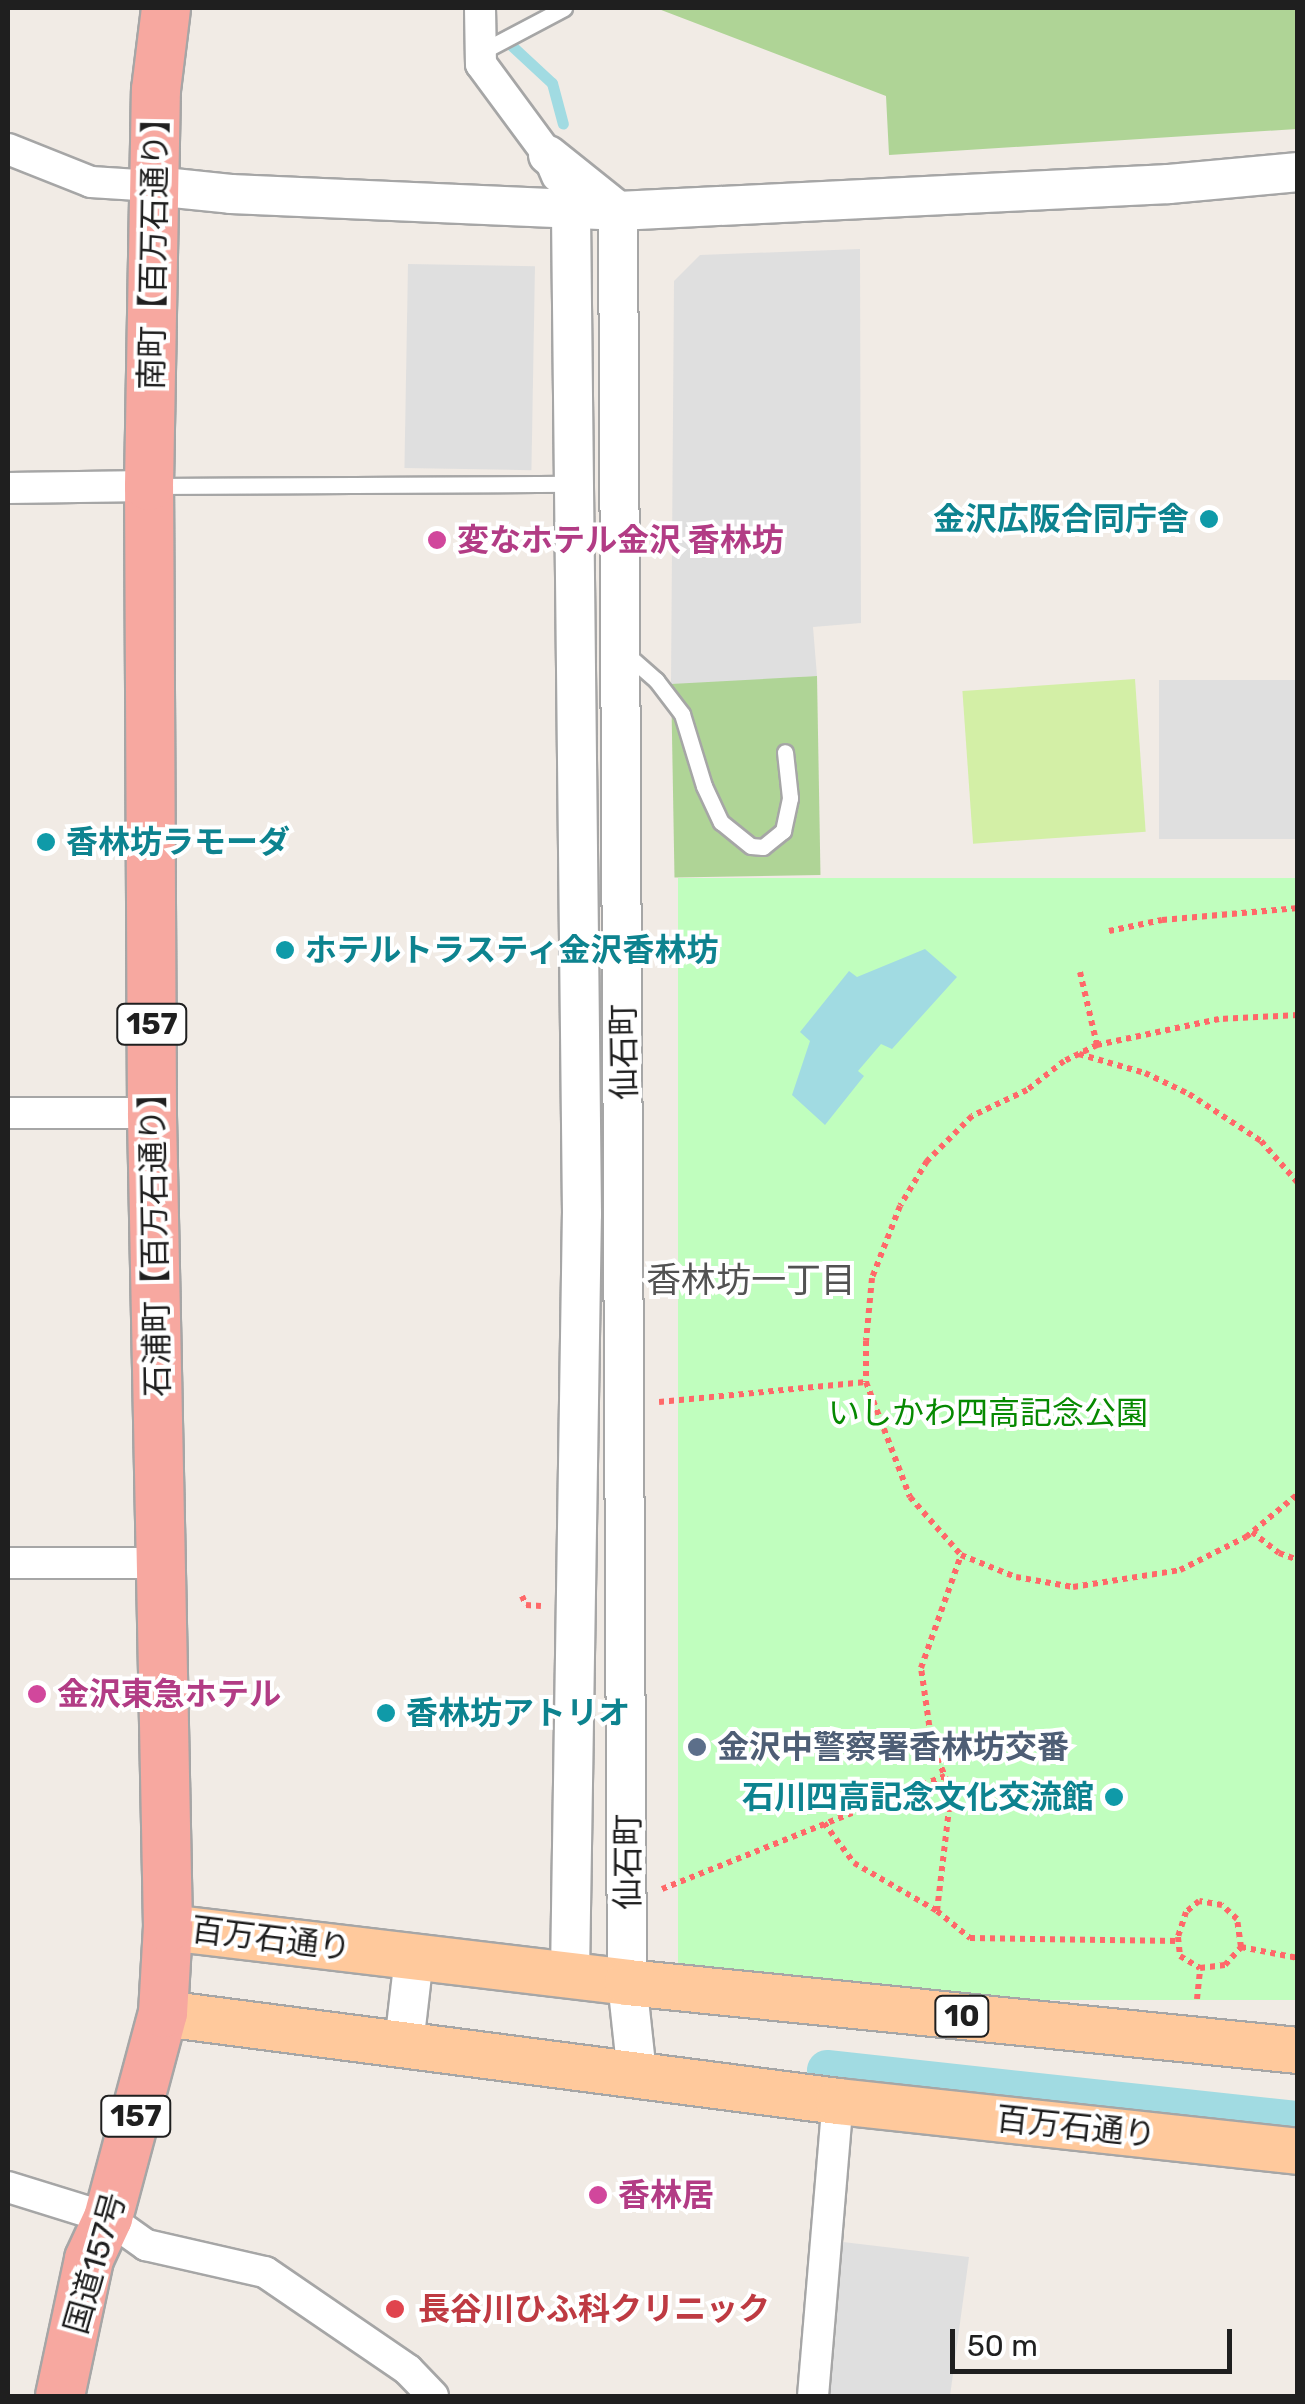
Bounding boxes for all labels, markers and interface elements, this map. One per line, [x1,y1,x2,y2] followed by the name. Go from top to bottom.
[132,102,176,390] street label: 南町【百万石通り】
[933,500,1189,538] place label: 金沢広阪合同庁舎
[1198,508,1220,530] marker: 金沢広阪合同庁舎
[457,521,784,559] place label: 変なホテル金沢 香林坊
[426,529,448,551] marker: 変なホテル金沢 香林坊
[66,823,290,861] place label: 香林坊ラモーダ
[35,831,57,853] marker: 香林坊ラモーダ
[305,931,721,969] place label: ホテルトラスティ金沢香林坊
[274,939,296,961] marker: ホテルトラスティ金沢香林坊
[114,999,190,1049] road number: 157
[604,1004,644,1100] street label: 仙石町
[133,1077,177,1397] street label: 石浦町【百万石通り】
[646,1259,856,1301] district label: 香林坊一丁目
[828,1394,1148,1432] park label: いしかわ四高記念公園
[57,1675,281,1713] place label: 金沢東急ホテル
[26,1683,48,1705] marker: 金沢東急ホテル
[406,1694,630,1732] place label: 香林坊アトリオ
[375,1702,397,1724] marker: 香林坊アトリオ
[717,1728,1069,1766] place label: 金沢中警察署香林坊交番
[686,1736,708,1758] marker: 金沢中警察署香林坊交番
[742,1778,1094,1816] place label: 石川四高記念文化交流館
[1103,1786,1125,1808] marker: 石川四高記念文化交流館
[609,1814,647,1910] street label: 仙石町
[189,1910,353,1968] street label: 百万石通り
[932,1991,992,2041] road number: 10
[98,2091,174,2141] road number: 157
[994,2100,1158,2154] street label: 百万石通り
[618,2176,714,2214] place label: 香林居
[587,2184,609,2206] marker: 香林居
[57,2188,133,2338] street label: 国道157号
[418,2290,770,2328] place label: 長谷川ひふ科クリニック
[382,2296,408,2322] marker: 長谷川ひふ科クリニック
[955,2309,1238,2371] scale bar
[967,2328,1038,2364] text: 50 m

